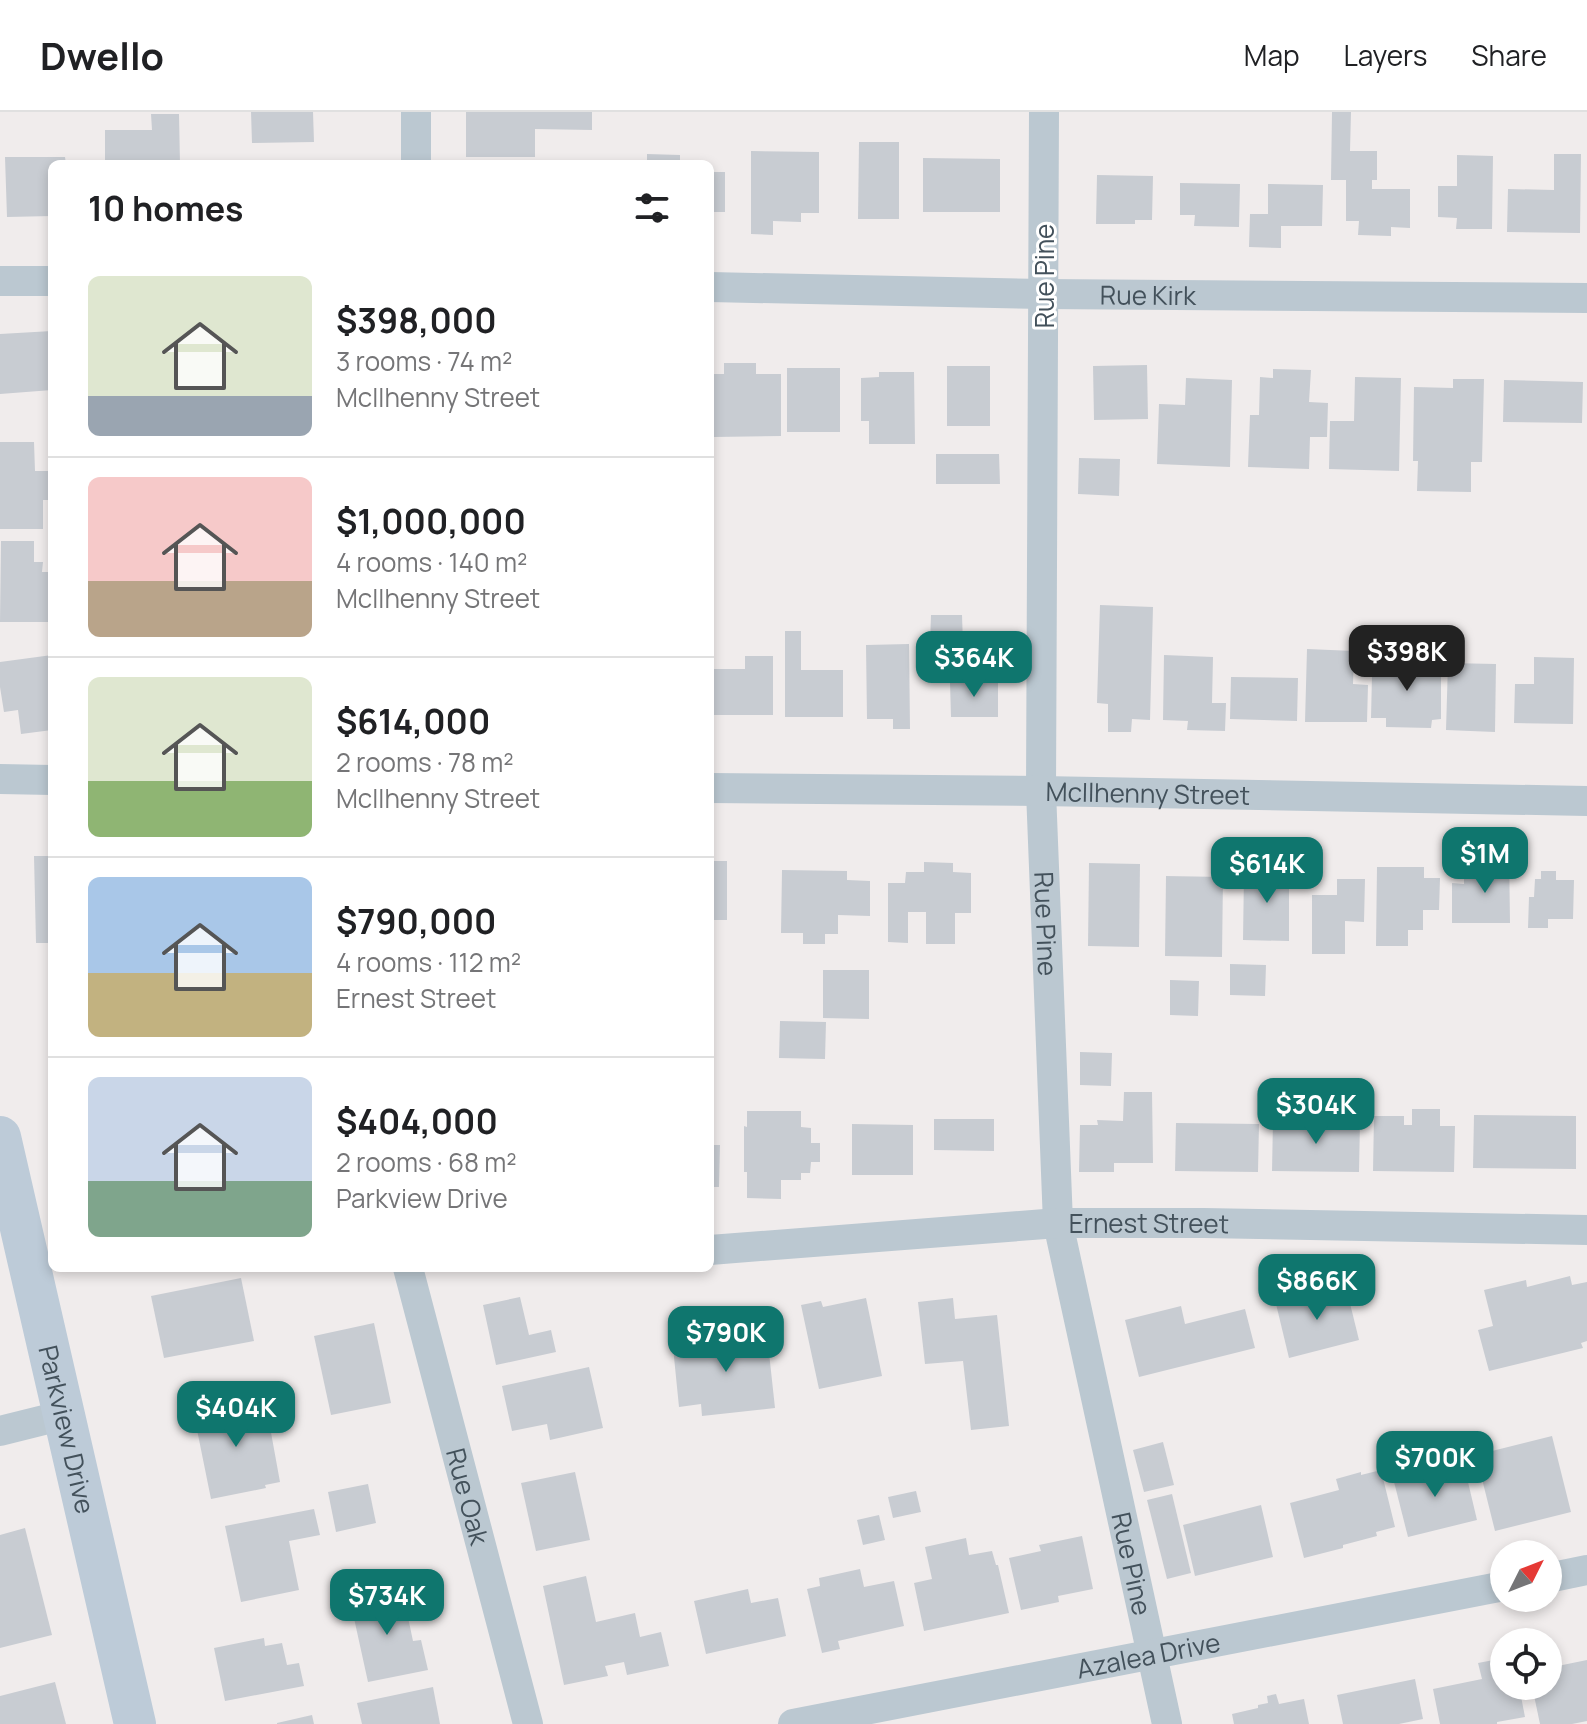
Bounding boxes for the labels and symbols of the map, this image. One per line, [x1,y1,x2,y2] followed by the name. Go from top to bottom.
[1026,224,1062,328] street label: Rue Pine
[1100,276,1197,313] street label: Rue Kirk
[1351,625,1463,693] pin: $398K
[918,631,1030,699] pin: $364K
[1045,773,1250,813] street label: McIlhenny Street
[1446,827,1524,895] pin: $1M
[1211,837,1323,905] pin: $614K
[1026,871,1066,977] street label: Rue Pine
[1260,1078,1372,1146] pin: $304K
[1069,1205,1230,1241] street label: Ernest Street
[1261,1254,1373,1322] pin: $866K
[670,1306,782,1374] pin: $790K
[30,1342,104,1517] street label: Parkview Drive
[180,1381,292,1449] pin: $404K
[1379,1431,1491,1499] pin: $700K
[438,1444,498,1549] street label: Rue Oak
[1103,1509,1161,1619] street label: Rue Pine
[1490,1540,1562,1612] north arrow
[331,1569,443,1637] pin: $734K
[1074,1623,1223,1687] street label: Azalea Drive

